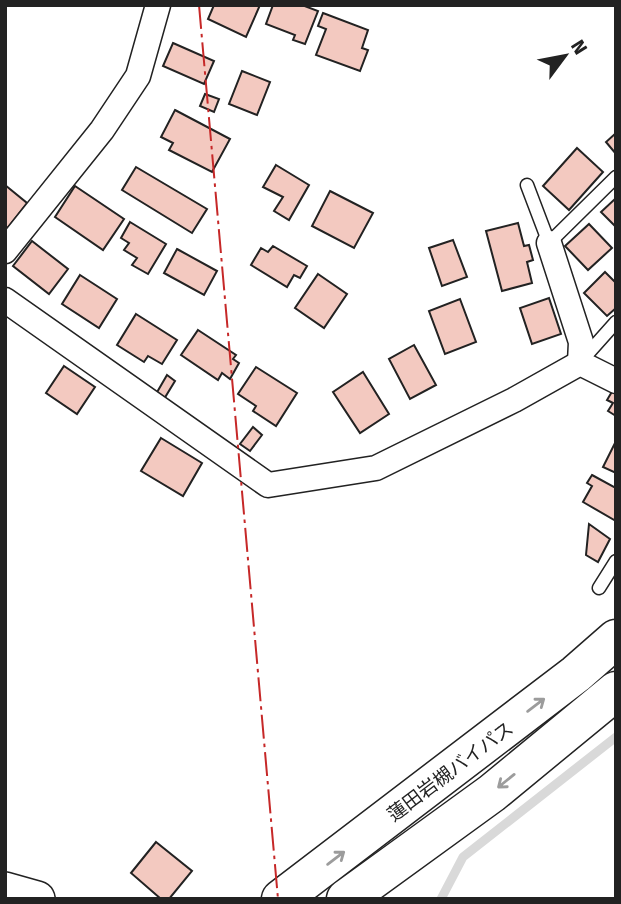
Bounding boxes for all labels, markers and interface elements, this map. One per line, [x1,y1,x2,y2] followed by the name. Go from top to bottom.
[530,21,600,91] north arrow
[566,36,592,59] text: N
[527,697,545,712] one-way arrow
[383,717,518,826] street label: 蓮田岩槻バイパス
[498,773,516,789] one-way arrow
[326,850,345,865] one-way arrow

